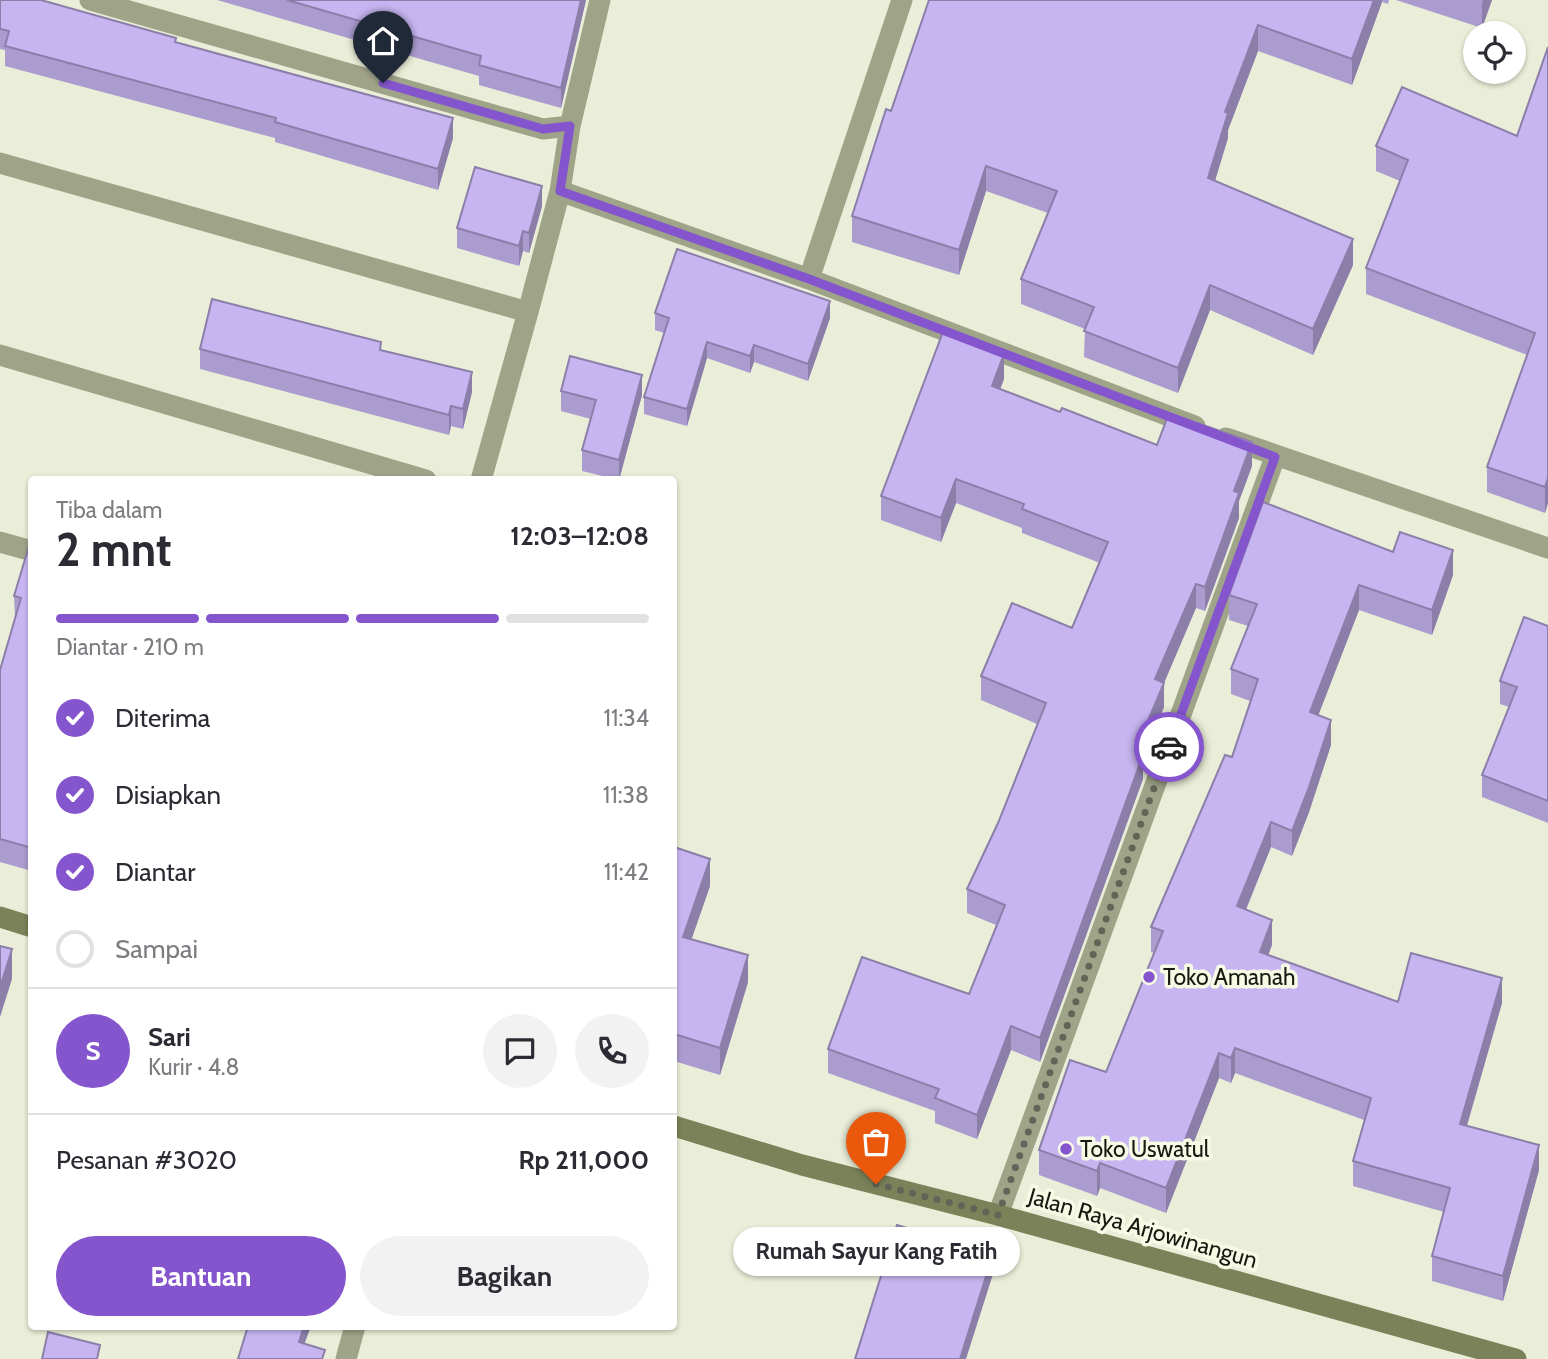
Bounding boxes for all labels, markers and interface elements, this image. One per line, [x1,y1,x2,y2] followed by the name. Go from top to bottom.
[353,11,413,83] pin
[1463,21,1526,84] map controls
[1463,21,1526,84] button: locate
[364,22,402,60] icon: home
[56,496,162,524] text: Tiba dalam
[510,520,649,552] text: 12:03–12:08
[56,522,172,578] text: 2 mnt
[56,633,204,661] text: Diantar · 210 m
[56,699,94,737] icon: check
[115,702,210,734] text: Diterima
[603,704,649,732] text: 11:34
[1134,712,1204,782] courier
[1150,728,1188,766] icon: car
[56,776,94,814] icon: check
[115,779,221,811] text: Disiapkan
[603,781,649,809] text: 11:38
[56,853,94,891] icon: check
[115,856,196,888] text: Diantar
[604,858,649,886] text: 11:42
[115,933,198,965] text: Sampai
[1163,963,1295,991] place label: Toko Amanah
[1141,969,1157,985] marker: Toko Amanah
[483,1014,557,1088] button: chat
[575,1014,649,1088] button: phone
[148,1021,191,1053] text: Sari
[85,1035,101,1067] text: S
[148,1053,239,1081] text: Kurir · 4.8
[846,1112,906,1184] pin
[857,1123,895,1161] icon: bag
[1080,1135,1210,1163] place label: Toko Uswatul
[1058,1141,1074,1157] marker: Toko Uswatul
[56,1144,237,1176] text: Pesanan #3020
[518,1144,649,1176] text: Rp 211,000
[1024,1182,1261,1274] street label: Jalan Raya Arjowinangun
[732,1226,1020,1275] callout: Rumah Sayur Kang Fatih
[56,1236,346,1316] button: Bantuan
[360,1236,649,1316] button: Bagikan
[756,1237,997,1265] text: Rumah Sayur Kang Fatih

